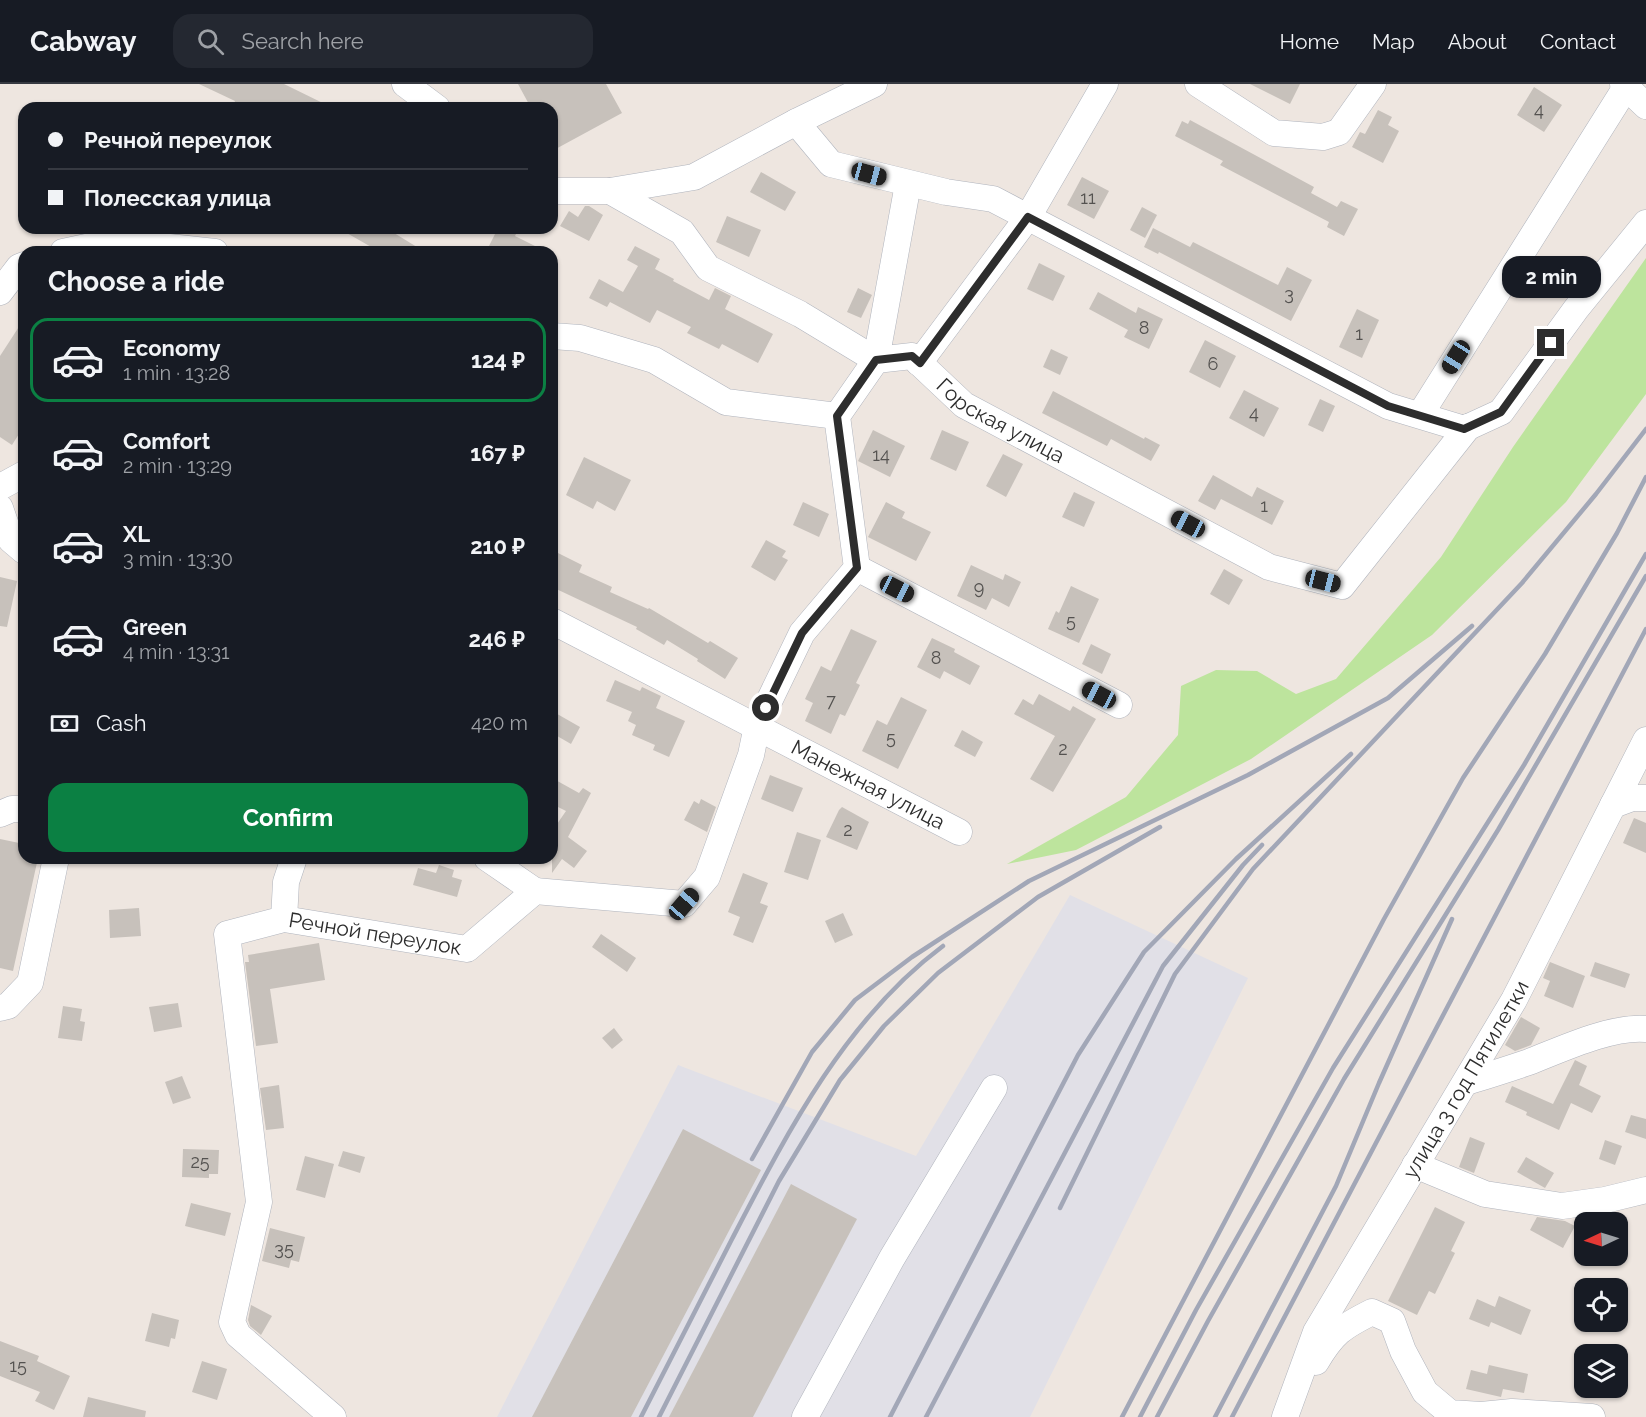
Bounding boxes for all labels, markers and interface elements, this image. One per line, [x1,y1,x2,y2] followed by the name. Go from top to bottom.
[173,14,593,68] search box
[30,25,137,58] text: Cabway
[194,25,227,58] icon: search
[242,28,364,54] text: Search here
[1280,29,1339,54] text: Home
[1372,29,1415,54] text: Map
[1448,29,1507,54] text: About
[1540,29,1616,54] text: Contact
[1534,99,1544,120] house number: 4
[84,127,272,153] text: Речной переулок
[849,161,889,187] car
[84,185,271,211] text: Полесская улица
[1080,187,1096,208] house number: 11
[1502,256,1600,298] callout: 2 min
[1526,265,1577,289] text: 2 min
[48,266,224,297] text: Choose a ride
[1284,283,1294,304] house number: 3
[1139,317,1149,338] house number: 8
[1355,323,1363,344] house number: 1
[1537,329,1564,356] route end
[51,333,105,387] icon: car
[123,335,221,361] text: Economy
[1439,337,1473,377] car
[471,347,525,373] text: 124 ₽
[1208,353,1219,374] house number: 6
[123,361,230,385] text: 1 min · 13:28
[932,373,1069,468] street label: Горская улица
[1249,402,1259,423] house number: 4
[51,426,105,480] icon: car
[123,428,210,454] text: Comfort
[470,440,525,466] text: 167 ₽
[872,444,890,465] house number: 14
[123,454,232,478] text: 2 min · 13:29
[1260,495,1268,516] house number: 1
[1168,508,1208,540] car
[51,519,105,573] icon: car
[123,521,150,547] text: XL
[470,533,525,559] text: 210 ₽
[123,547,233,571] text: 3 min · 13:30
[1303,568,1343,594] car
[877,573,917,605] car
[974,577,984,598] house number: 9
[1066,610,1076,631] house number: 5
[51,612,105,666] icon: car
[123,614,187,640] text: Green
[469,626,525,652] text: 246 ₽
[123,640,230,664] text: 4 min · 13:31
[931,647,941,668] house number: 8
[1079,679,1119,711] car
[826,690,836,711] house number: 7
[752,694,779,721] route start
[48,707,81,740] icon: cash
[96,710,147,736] text: Cash
[471,711,528,735] text: 420 m
[886,727,896,748] house number: 5
[787,734,949,835] street label: Манежная улица
[1058,738,1068,759] house number: 2
[48,783,528,852] button: Confirm
[843,819,853,840] house number: 2
[665,885,703,923] car
[287,907,464,960] street label: Речной переулок
[1397,976,1534,1183] street label: улица 3 год Пятилетки
[190,1151,210,1172] house number: 25
[1574,1212,1628,1266] north arrow
[1574,1212,1628,1398] map controls
[274,1238,294,1259] house number: 35
[1574,1278,1628,1332] button: locate
[1574,1344,1628,1398] button: layers
[9,1355,27,1376] house number: 15

